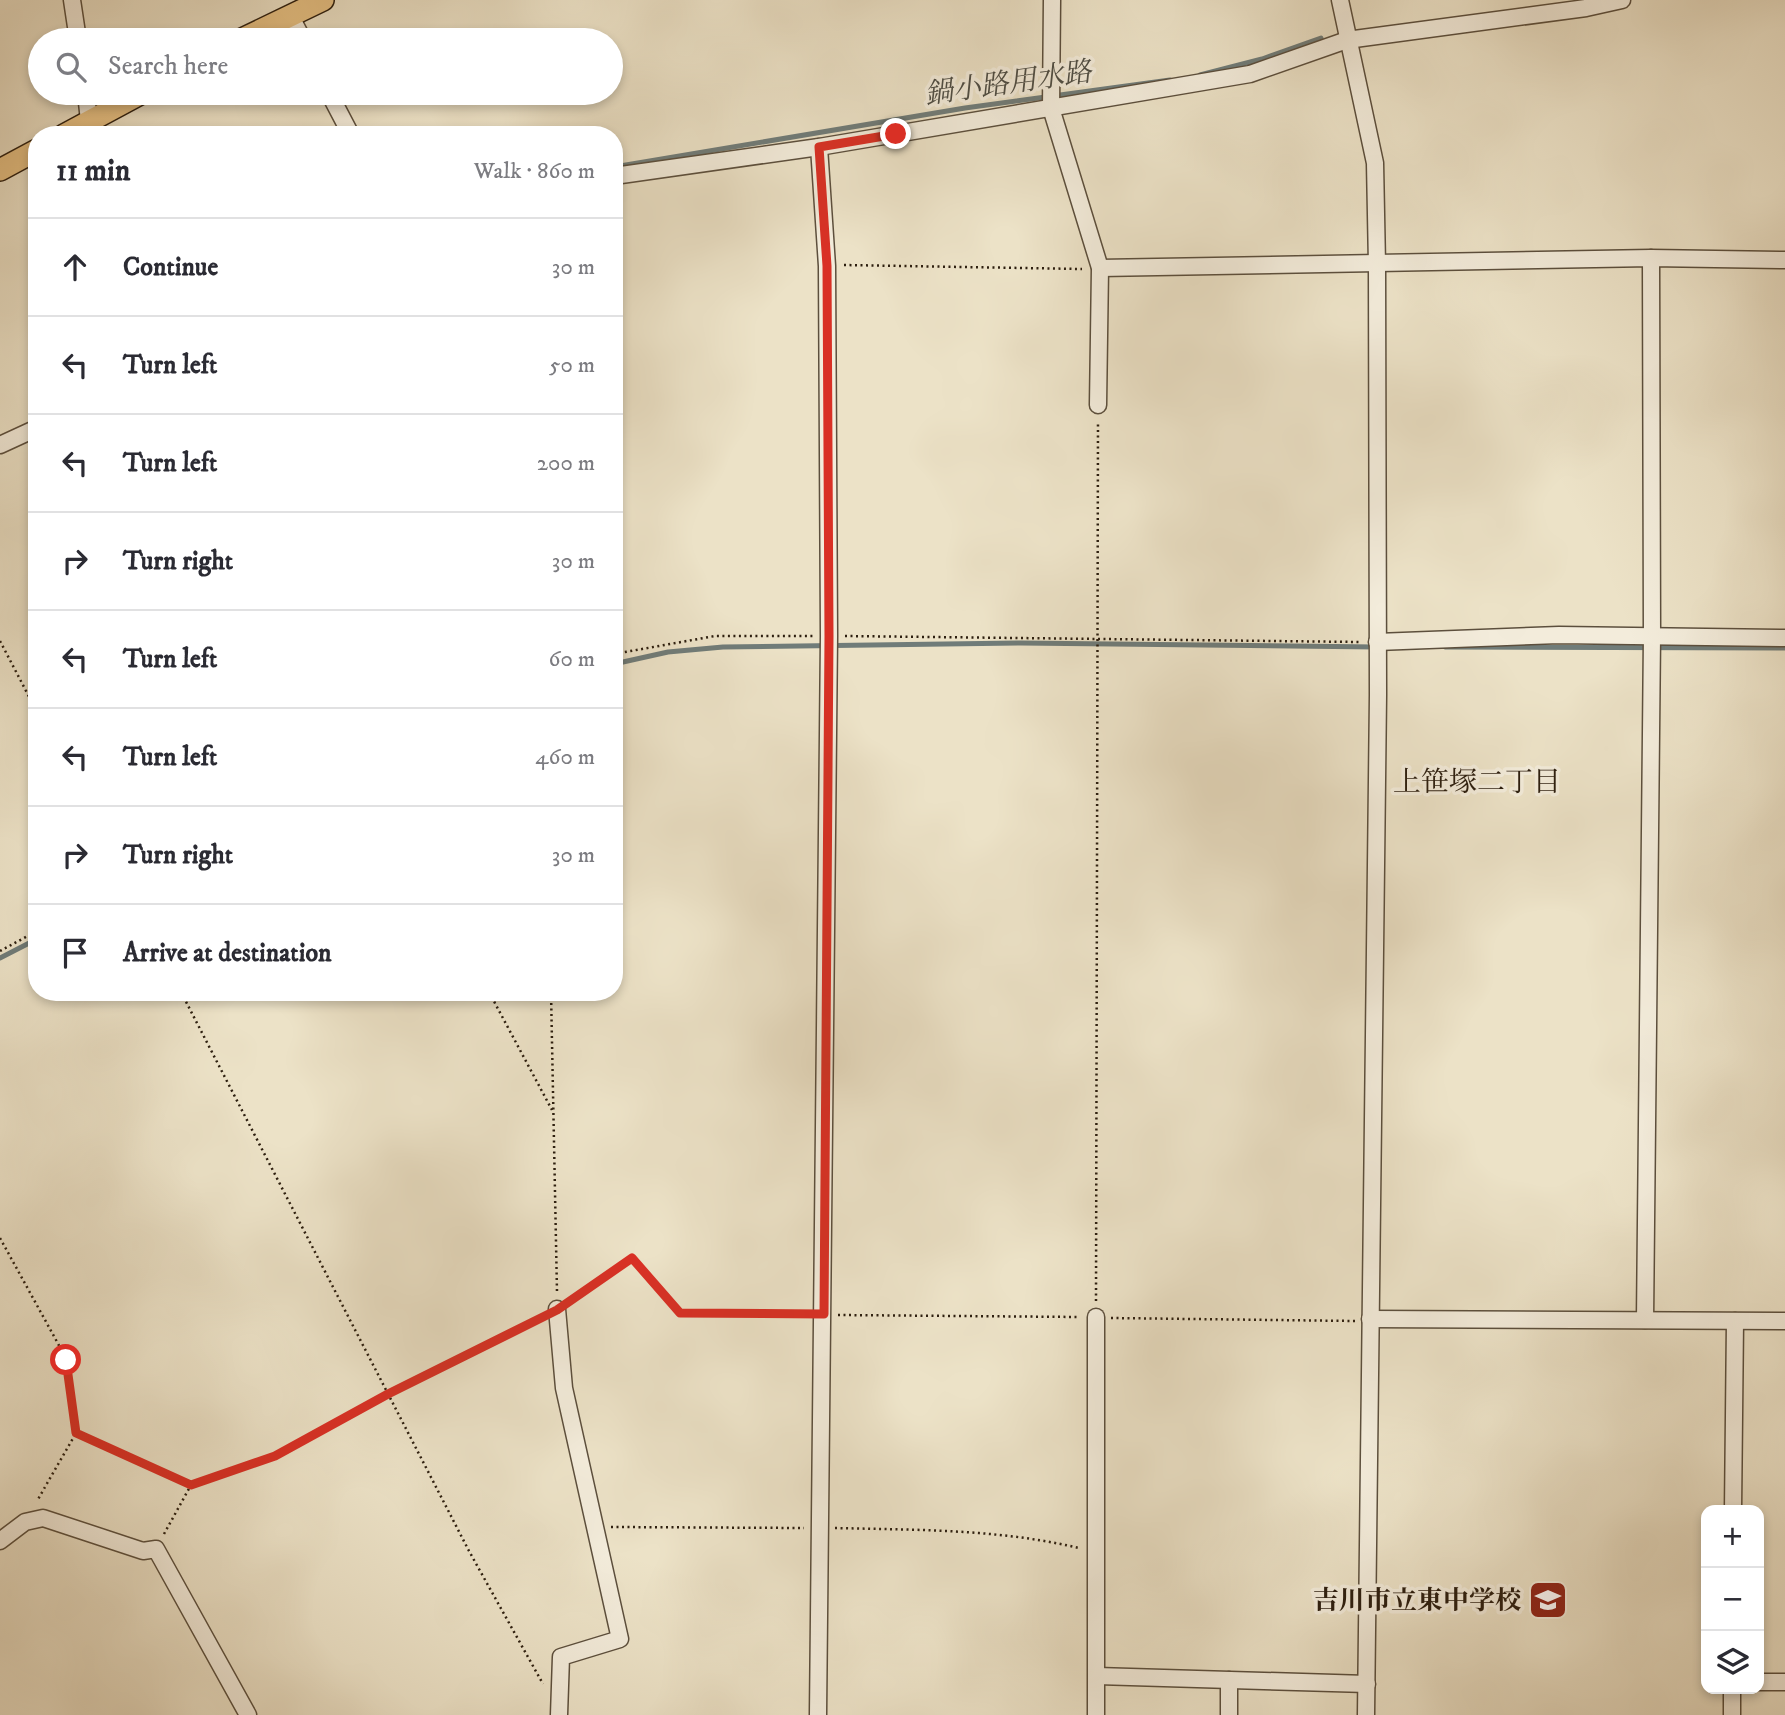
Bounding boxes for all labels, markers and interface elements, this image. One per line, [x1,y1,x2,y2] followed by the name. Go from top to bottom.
[28,28,623,105] search box
[52,48,90,86] icon: search
[108,50,228,83] text: Search here
[923,54,1096,113] water label: 鍋小路用水路
[880,118,911,149] route end
[56,153,130,190] text: 11 min
[474,157,595,186] text: Walk · 860 m
[56,248,94,286] icon: ahead
[123,251,218,284] text: Continue
[552,253,595,282] text: 30 m
[56,346,94,384] icon: left
[123,349,217,382] text: Turn left
[549,351,595,380] text: 50 m
[56,444,94,482] icon: left
[123,447,217,480] text: Turn left
[537,449,595,478] text: 200 m
[56,542,94,580] icon: right
[123,545,233,578] text: Turn right
[552,547,595,576] text: 30 m
[56,640,94,678] icon: left
[123,643,217,676] text: Turn left
[548,645,595,674] text: 60 m
[56,738,94,776] icon: left
[123,741,217,774] text: Turn left
[535,743,595,772] text: 460 m
[1393,765,1561,800] district label: 上笹塚二丁目
[56,836,94,874] icon: right
[123,839,233,872] text: Turn right
[552,841,595,870] text: 30 m
[56,934,94,972] icon: arrive
[123,937,332,970] text: Arrive at destination
[50,1344,81,1375] route start
[1701,1505,1764,1694] map controls
[1701,1505,1764,1568] button: +
[1701,1568,1764,1631] button: −
[1527,1579,1569,1621] school or university icon: 吉川市立東中学校
[1313,1585,1521,1618] place label: 吉川市立東中学校
[1701,1631,1764,1694] button: layers

